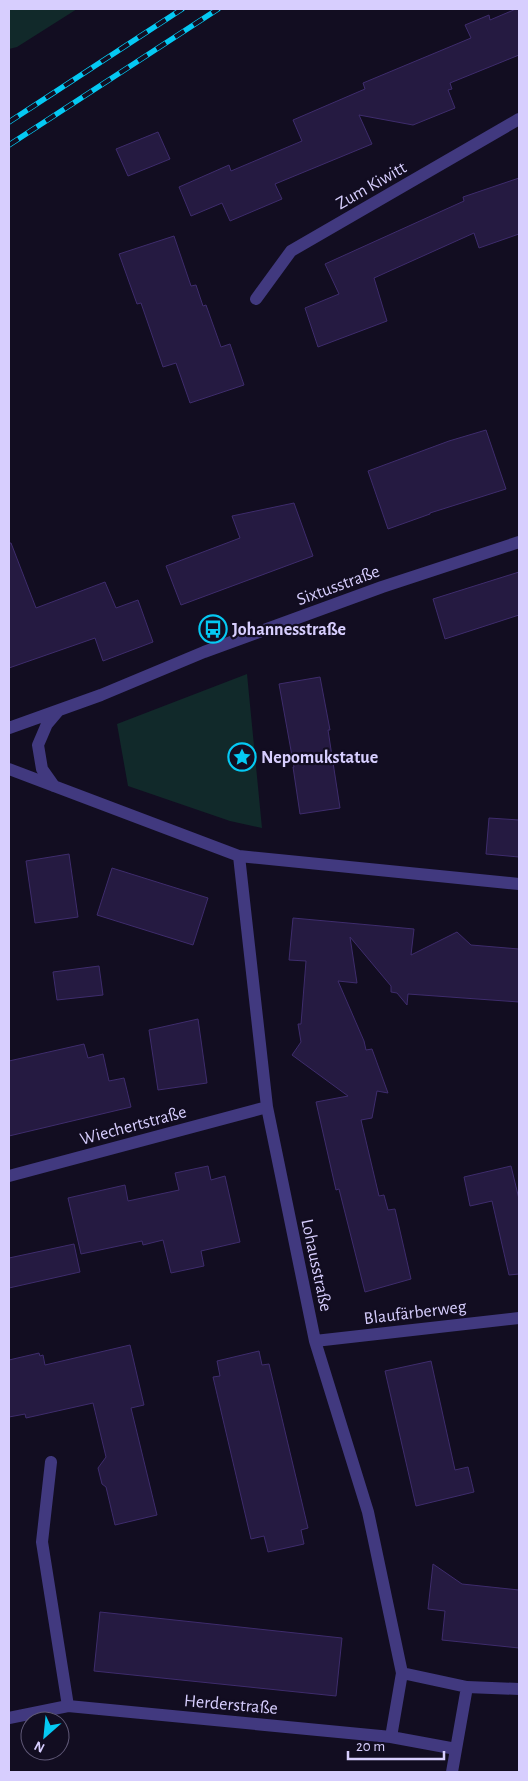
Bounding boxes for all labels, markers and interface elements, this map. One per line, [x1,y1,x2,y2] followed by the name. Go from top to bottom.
[333,159,410,213] street label: Zum Kiwitt
[294,563,382,609] street label: Sixtusstraße
[198,614,228,644] bus stop icon: Johannesstraße
[232,621,346,639] place label: Johannesstraße
[227,742,257,772] place icon: Nepomukstatue
[261,749,378,767] place label: Nepomukstatue
[78,1103,188,1149] street label: Wiechertstraße
[297,1217,335,1313] street label: Lohausstraße
[363,1298,468,1328] street label: Blaufärberweg
[183,1692,279,1718] street label: Herderstraße
[20,1711,70,1761] north arrow
[348,1728,444,1760] scale bar
[32,1738,47,1755] text: N
[356,1739,385,1754] text: 20 m

